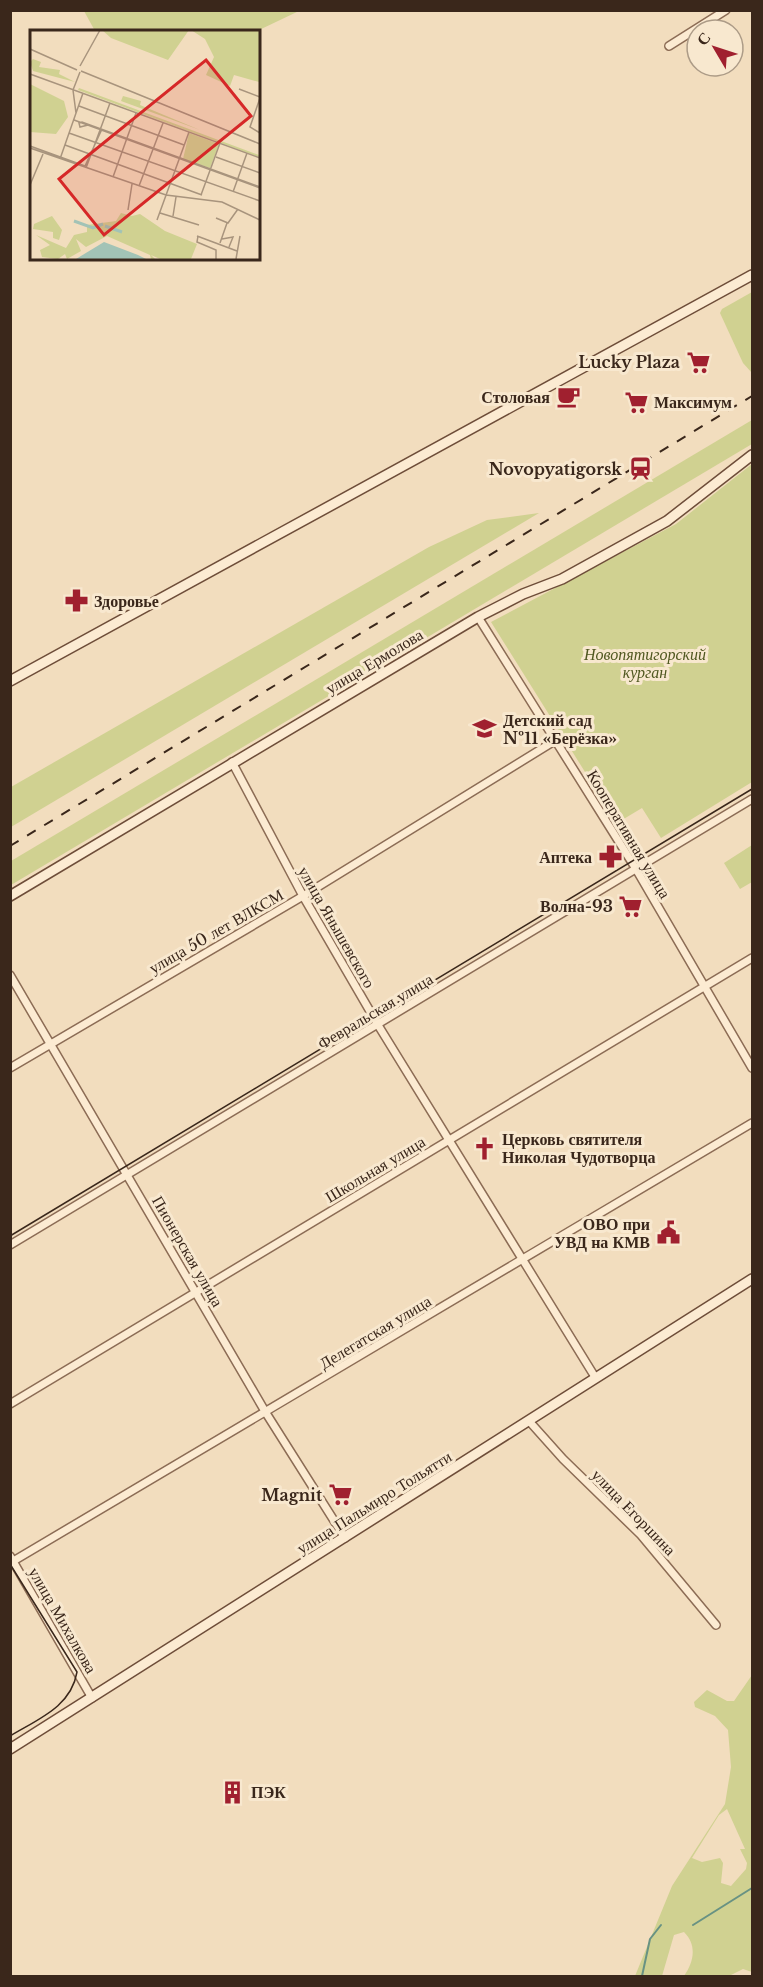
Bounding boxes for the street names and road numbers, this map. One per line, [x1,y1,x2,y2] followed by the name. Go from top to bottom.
[322,624,426,698] street label: улица Ермолова
[583,766,675,902] street label: Кооперативная улица
[294,863,380,991] street label: улица Янышевского
[145,884,287,978] street label: улица 50 лет ВЛКСМ
[314,969,436,1053] street label: Февральская улица
[321,1131,429,1207] street label: Школьная улица
[148,1192,228,1310] street label: Пионерская улица
[315,1291,435,1373] street label: Делегатская улица
[293,1446,456,1558] street label: улица Пальмиро Тольятти
[588,1465,680,1559] street label: улица Егоршина
[25,1563,101,1677] street label: улица Михалкова

